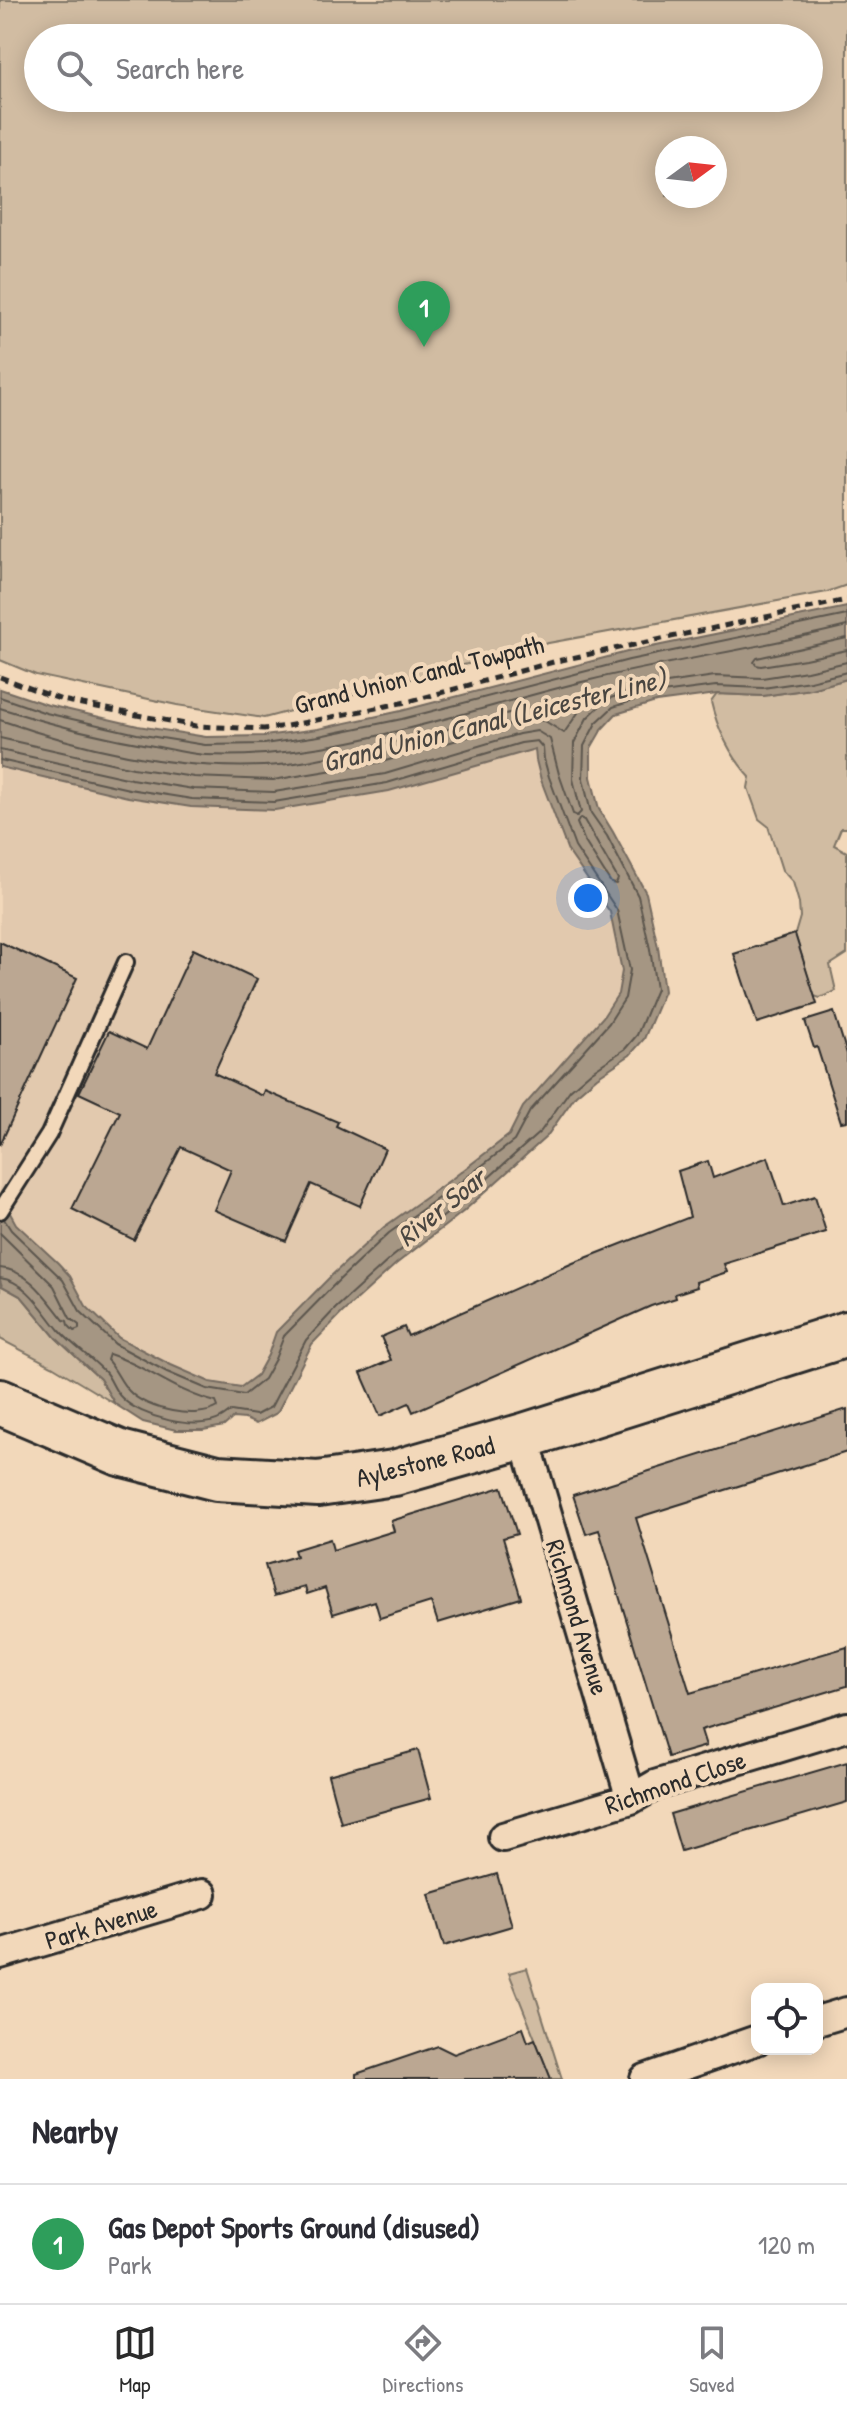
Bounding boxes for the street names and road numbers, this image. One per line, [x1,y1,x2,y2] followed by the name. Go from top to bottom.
[291,626,547,722] street label: Grand Union Canal Towpath
[352,1427,498,1495] street label: Aylestone Road
[538,1535,618,1699] street label: Richmond Avenue
[600,1742,750,1822] street label: Richmond Close
[41,1890,161,1958] street label: Park Avenue

